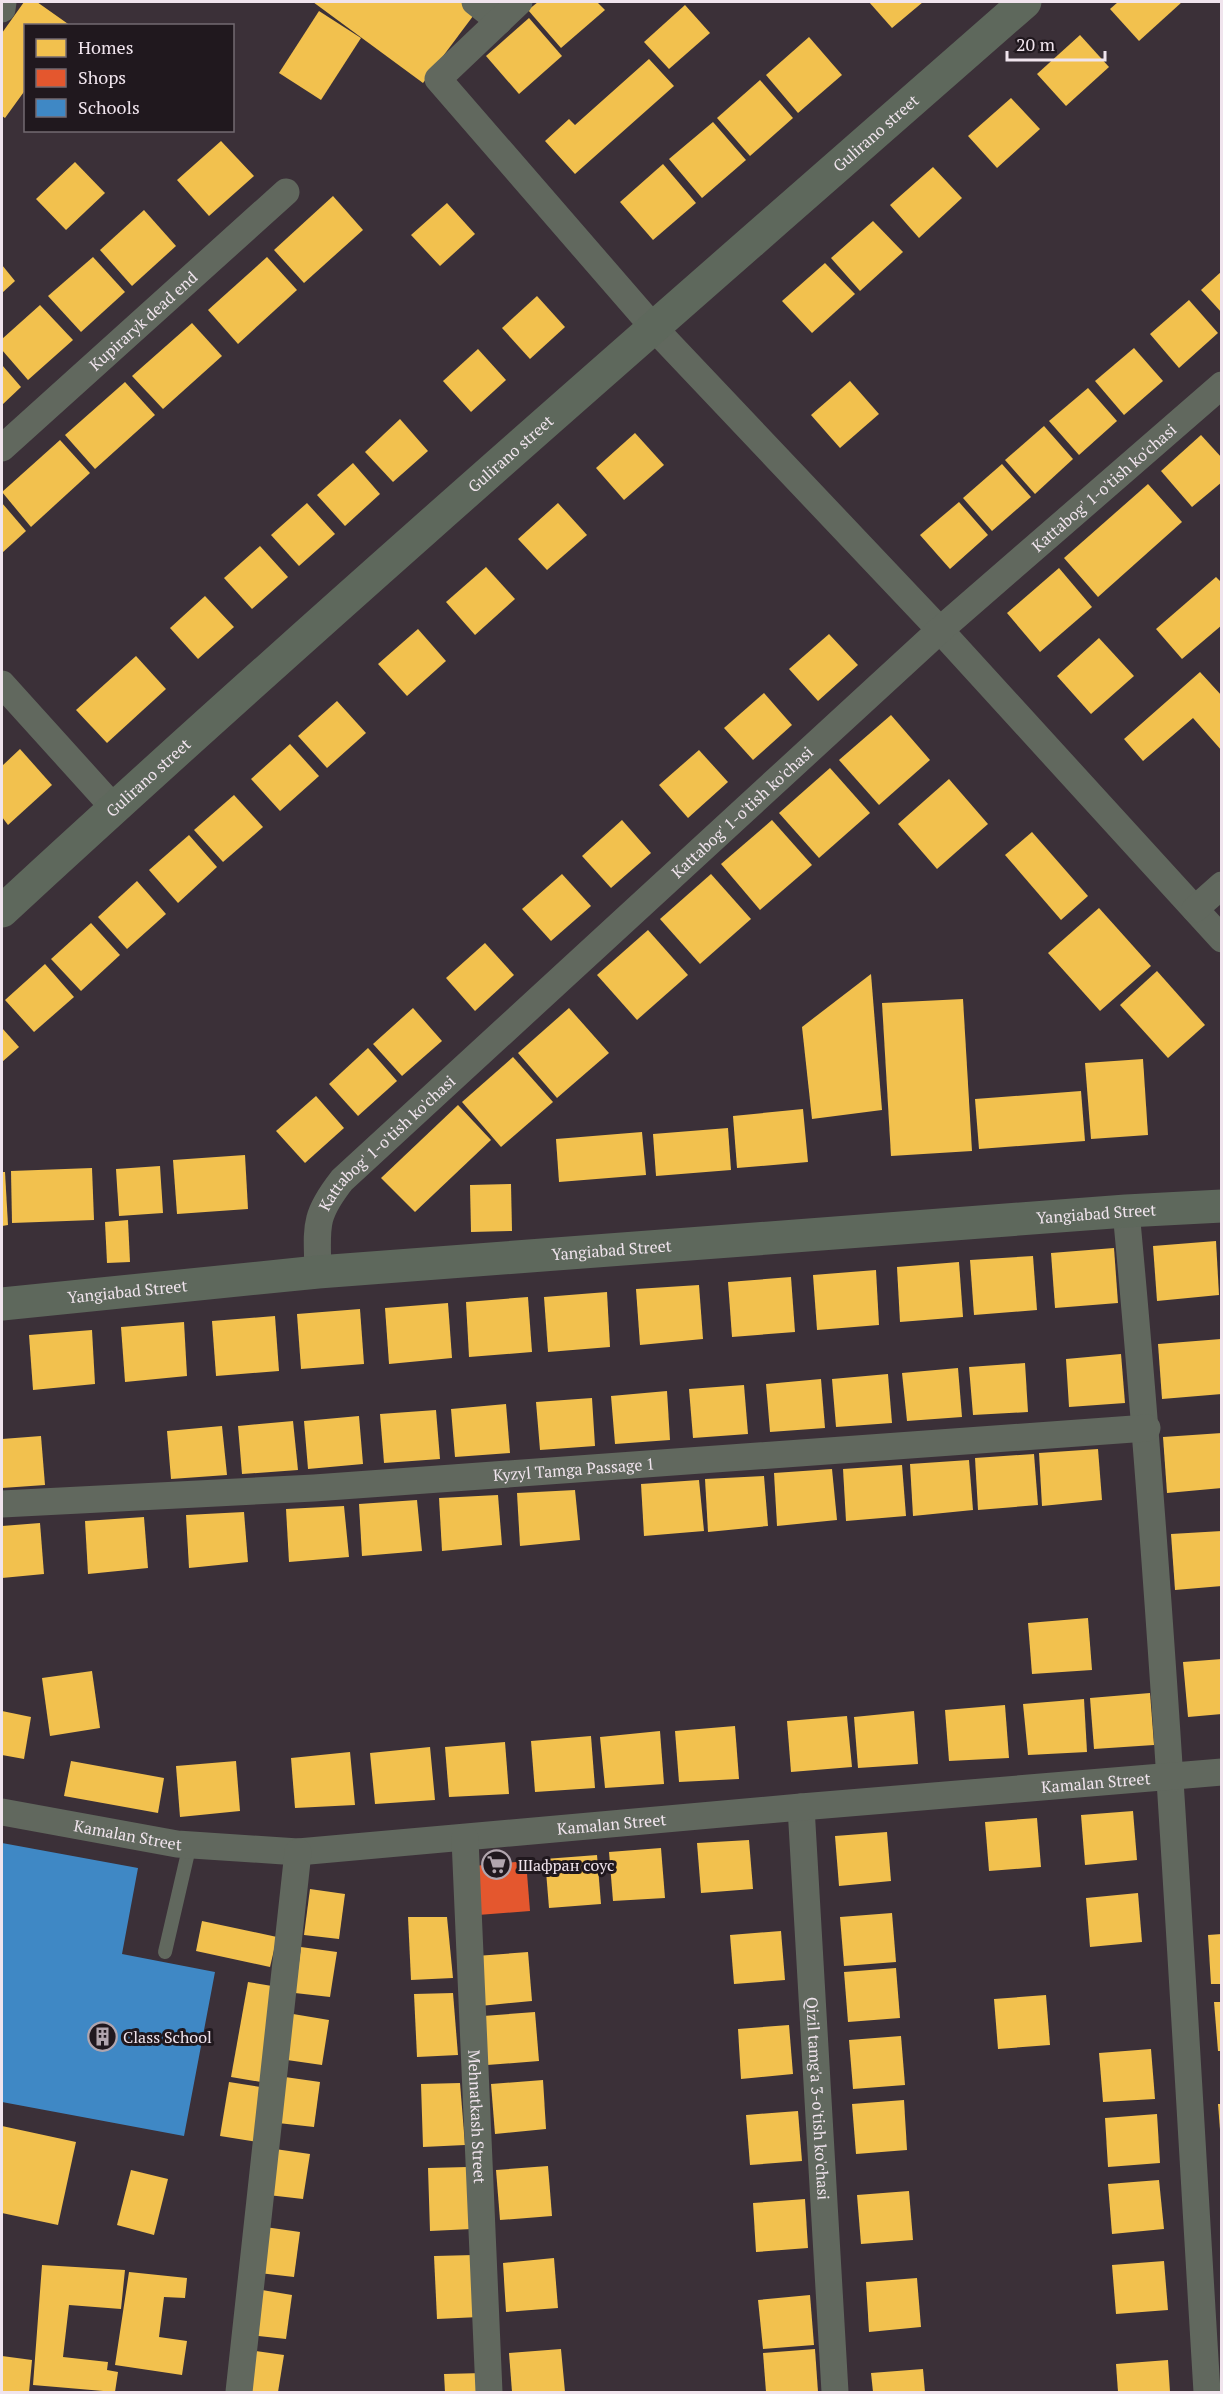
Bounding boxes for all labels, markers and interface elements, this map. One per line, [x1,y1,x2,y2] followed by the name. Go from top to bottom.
[24,24,234,132] legend
[1007,24,1104,62] scale bar
[1016,32,1056,56] text: 20 m
[78,35,133,59] text: Homes
[78,65,126,89] text: Shops
[828,89,923,177] street label: Gulirano street
[78,95,140,119] text: Schools
[84,266,202,375] street label: Kupiraryk dead end
[463,410,558,497] street label: Gulirano street
[1027,418,1181,557] street label: Kattabog' 1-o'tish ko'chasi
[101,733,195,822] street label: Gulirano street
[666,741,818,883] street label: Kattabog' 1-o'tish ko'chasi
[313,1070,460,1214] street label: Kattabog' 1-o'tish ko'chasi
[1035,1198,1157,1229] street label: Yangiabad Street
[551,1234,672,1265] street label: Yangiabad Street
[66,1274,188,1308] street label: Yangiabad Street
[492,1452,655,1486] street label: Kyzyl Tamga Passage 1
[1040,1767,1151,1798] street label: Kamalan Street
[556,1808,667,1840] street label: Kamalan Street
[72,1814,183,1855] street label: Kamalan Street
[481,1849,513,1881] supermarket icon: Шафран соус
[518,1854,615,1876] place label: Шафран соус
[801,1996,835,2201] street label: Qizil tamg'a 3-o'tish ko'chasi
[86,2021,118,2053] building icon: Class School
[123,2026,212,2048] place label: Class School
[463,2049,491,2184] street label: Mehnatkash Street

